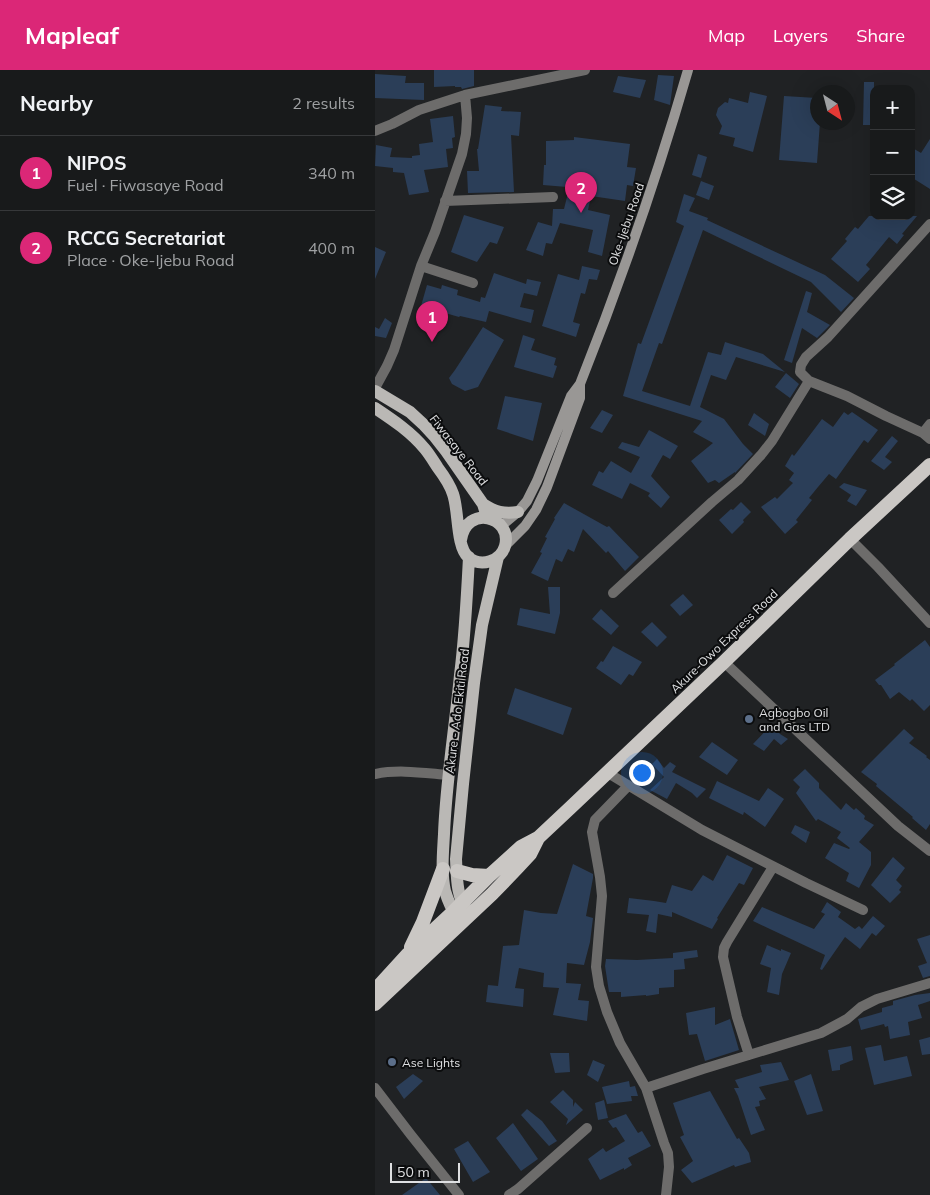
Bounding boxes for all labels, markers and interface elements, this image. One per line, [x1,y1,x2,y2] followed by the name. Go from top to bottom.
[25,20,119,50] text: Mapleaf
[708,24,745,47] text: Map
[773,24,828,47] text: Layers
[856,24,905,47] text: Share
[810,85,855,130] north arrow
[870,85,915,220] map controls
[870,85,915,130] button: +
[20,90,93,116] text: Nearby
[292,93,355,113] text: 2 results
[870,130,915,175] button: −
[67,151,127,175] text: NIPOS
[31,163,41,183] text: 1
[308,163,355,183] text: 340 m
[565,172,597,213] pin: 2
[67,175,224,195] text: Fuel · Fiwasaye Road
[870,175,915,220] button: layers
[605,181,647,267] street label: Oke-Ijebu Road
[67,226,225,250] text: RCCG Secretariat
[31,238,41,258] text: 2
[308,238,355,258] text: 400 m
[67,250,234,270] text: Place · Oke-Ijebu Road
[416,301,448,342] pin: 1
[427,412,491,488] street label: Fiwasaye Road
[667,586,781,696] street label: Akure-Owo Express Road
[442,648,472,774] street label: Akure - Ado Ekiti Road
[759,705,830,734] place label: Agbogbo Oil and Gas LTD
[743,713,755,725] marker: Agbogbo Oil and Gas LTD
[629,760,655,786] your location
[402,1055,460,1070] place label: Ase Lights
[386,1056,398,1068] marker: Ase Lights
[390,1160,460,1183] scale bar
[397,1163,430,1181] text: 50 m

